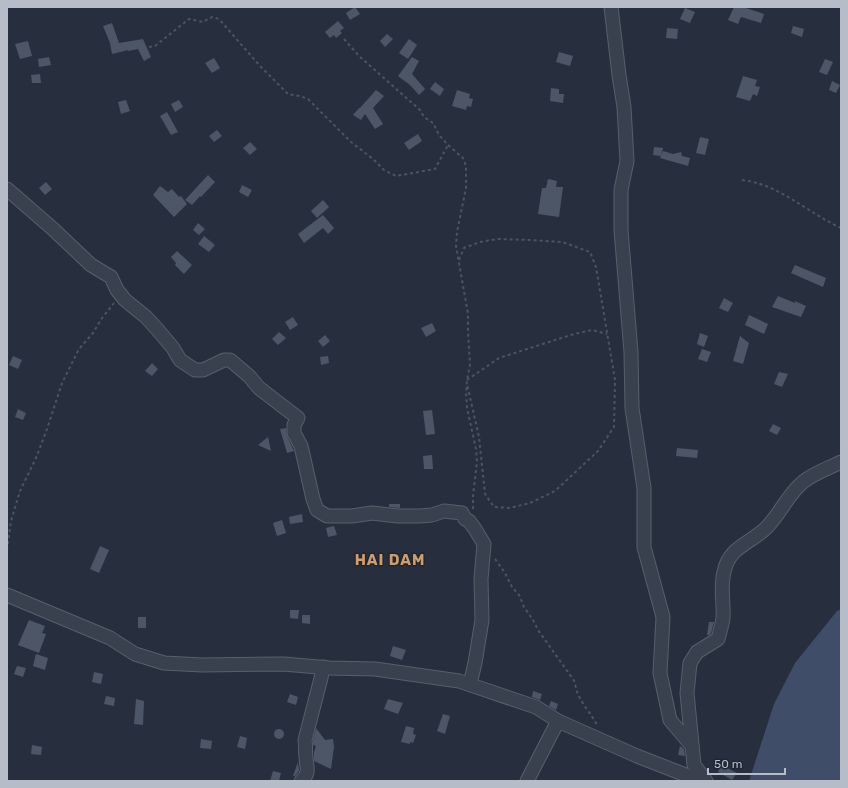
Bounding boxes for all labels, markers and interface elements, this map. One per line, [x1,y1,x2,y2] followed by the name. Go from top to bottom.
[355,551,425,569] district label: HAI DAM
[708,750,785,776] scale bar
[714,757,742,771] text: 50 m

